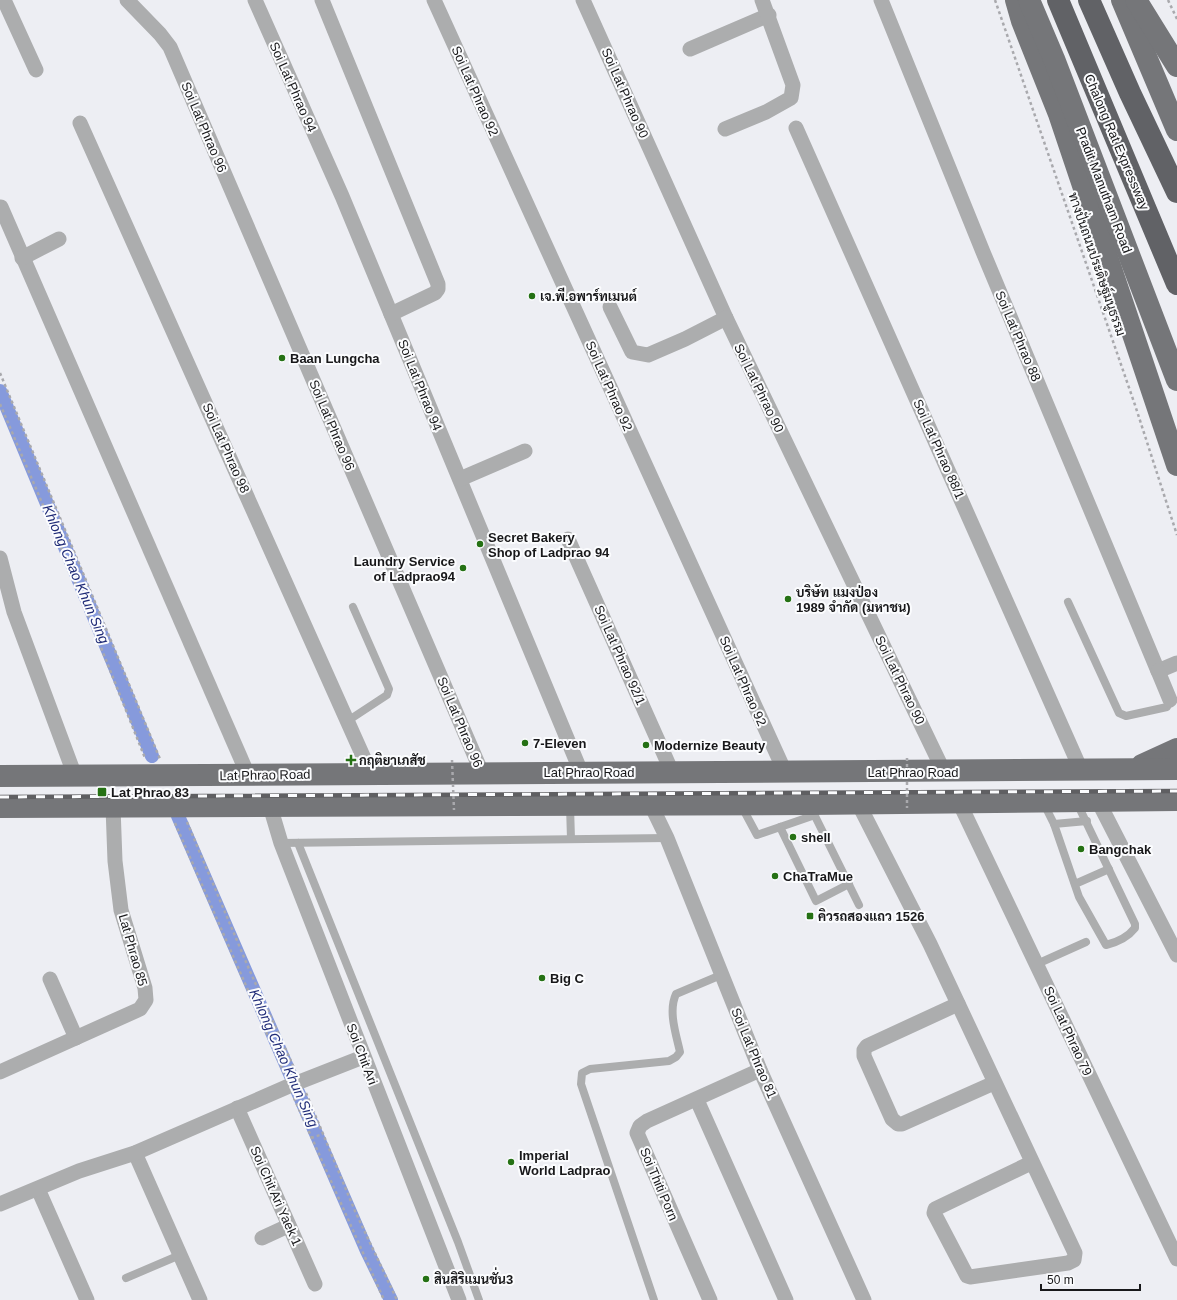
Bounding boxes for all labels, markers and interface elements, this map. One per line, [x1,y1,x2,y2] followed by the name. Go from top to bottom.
[266,40,320,134] street label: Soi Lat Phrao 94
[448,44,502,138] street label: Soi Lat Phrao 92
[598,46,652,140] street label: Soi Lat Phrao 90
[1082,72,1153,213] street label: Chalong Rat Expressway
[178,79,230,175] street label: Soi Lat Phrao 96
[1073,125,1135,255] street label: Pradit Manutham Road
[1063,189,1133,338] street label: ทางปั่นถนนประดิษฐ์มนูธรรม
[540,287,638,304] place label: เจ.พี.อพาร์ทเมนต์
[992,288,1044,384] street label: Soi Lat Phrao 88
[527,291,537,301] marker: เจ.พี.อพาร์ทเมนต์
[395,337,445,433] street label: Soi Lat Phrao 94
[582,339,636,433] street label: Soi Lat Phrao 92
[731,341,787,435] street label: Soi Lat Phrao 90
[290,351,380,366] place label: Baan Lungcha
[277,353,287,363] marker: Baan Lungcha
[306,377,358,473] street label: Soi Lat Phrao 96
[910,397,968,501] street label: Soi Lat Phrao 88/1
[199,401,253,495] street label: Soi Lat Phrao 98
[39,502,113,646] water label: Khlong Chao Khun Sing
[488,530,610,560] place label: Secret Bakery Shop of Ladprao 94
[475,539,485,549] marker: Secret Bakery Shop of Ladprao 94
[354,554,456,584] place label: Laundry Service of Ladprao94
[458,563,468,573] marker: Laundry Service of Ladprao94
[796,584,911,615] place label: บริษัท แมงป่อง 1989 จำกัด (มหาชน)
[783,594,793,604] marker: บริษัท แมงป่อง 1989 จำกัด (มหาชน)
[591,603,649,707] street label: Soi Lat Phrao 92/1
[872,633,928,727] street label: Soi Lat Phrao 90
[716,634,770,728] street label: Soi Lat Phrao 92
[434,674,486,770] street label: Soi Lat Phrao 96
[533,736,587,751] place label: 7-Eleven
[520,738,530,748] marker: 7-Eleven
[654,738,766,753] place label: Modernize Beauty
[641,740,651,750] marker: Modernize Beauty
[359,752,426,769] place label: กฤติยาเภสัช
[346,755,356,765] marker: กฤติยาเภสัช
[543,765,635,780] street label: Lat Phrao Road
[867,765,959,780] street label: Lat Phrao Road
[219,767,311,783] street label: Lat Phrao Road
[111,785,189,800] place label: Lat Phrao 83
[96,786,108,798] marker: Lat Phrao 83
[801,830,831,845] place label: shell
[788,832,798,842] marker: shell
[1089,842,1152,857] place label: Bangchak
[1076,844,1086,854] marker: Bangchak
[783,869,853,884] place label: ChaTraMue
[770,871,780,881] marker: ChaTraMue
[818,908,924,924] place label: คิวรถสองแถว 1526
[805,911,815,921] marker: คิวรถสองแถว 1526
[116,912,150,988] street label: Lat Phrao 85
[550,971,585,986] place label: Big C
[537,973,547,983] marker: Big C
[1041,984,1095,1078] street label: Soi Lat Phrao 79
[246,986,322,1130] water label: Khlong Chao Khun Sing
[728,1005,780,1101] street label: Soi Lat Phrao 81
[343,1021,381,1087] street label: Soi Chit Ari
[247,1144,305,1248] street label: Soi Chit Ari Yaek 1
[637,1145,681,1223] street label: Soi Thiti Porn
[519,1148,611,1178] place label: Imperial World Ladprao
[506,1157,516,1167] marker: Imperial World Ladprao
[1041,1266,1140,1292] scale bar
[434,1267,513,1287] place label: สินสิริแมนชั่น3
[1047,1273,1074,1287] text: 50 m
[421,1274,431,1284] marker: สินสิริแมนชั่น3

